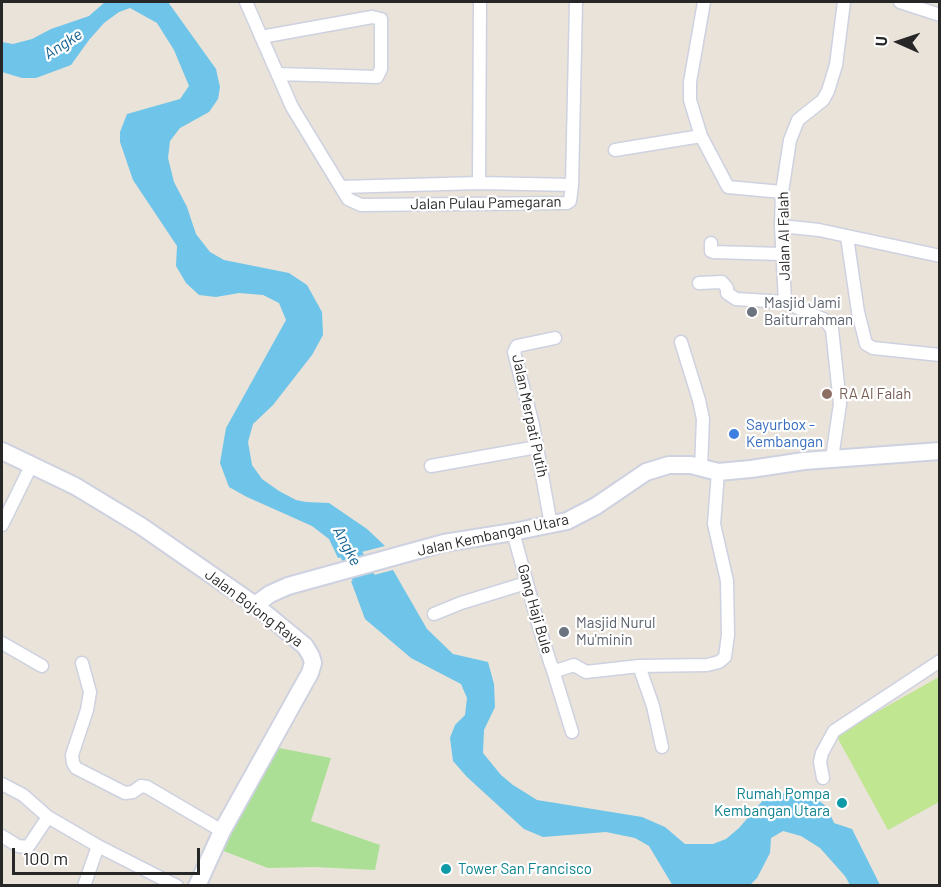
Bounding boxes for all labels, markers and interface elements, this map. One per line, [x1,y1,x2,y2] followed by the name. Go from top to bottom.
[869,12,929,72] north arrow
[40,25,86,63] water label: Angke
[871,36,890,47] text: U
[774,191,794,281] street label: Jalan Al Falah
[410,193,562,213] street label: Jalan Pulau Pamegaran
[764,294,853,329] place label: Masjid Jami Baiturrahman
[745,305,759,319] marker: Masjid Jami Baiturrahman
[508,353,552,479] street label: Jalan Merpati Putih
[839,385,911,403] place label: RA Al Falah
[820,387,834,401] marker: RA Al Falah
[746,416,823,451] place label: Sayurbox - Kembangan
[727,427,741,441] marker: Sayurbox - Kembangan
[416,510,570,560] street label: Jalan Kembangan Utara
[329,523,365,569] water label: Angke
[514,562,556,656] street label: Gang Haji Bule
[201,565,307,651] street label: Jalan Bojong Raya
[576,614,655,649] place label: Masjid Nurul Mu'minin
[557,625,571,639] marker: Masjid Nurul Mu'minin
[714,785,830,820] place label: Rumah Pompa Kembangan Utara
[835,796,849,810] marker: Rumah Pompa Kembangan Utara
[15,836,202,874] scale bar
[23,847,68,869] text: 100 m
[458,860,592,878] place label: Tower San Francisco
[439,862,453,876] marker: Tower San Francisco

